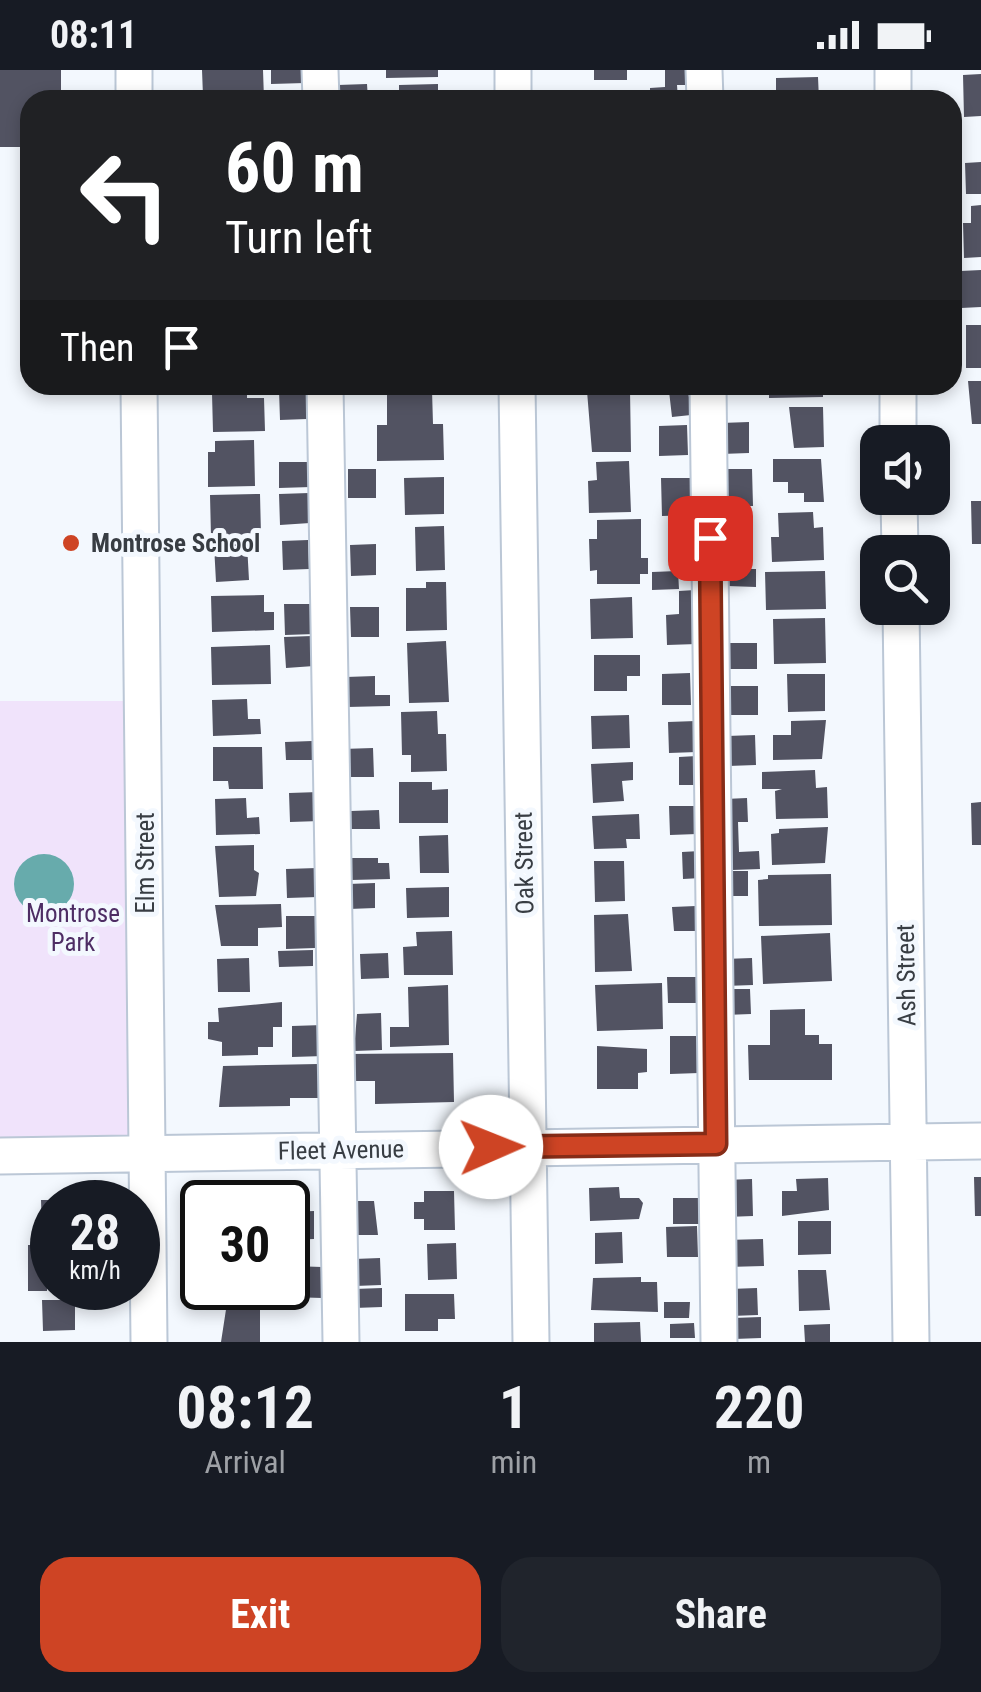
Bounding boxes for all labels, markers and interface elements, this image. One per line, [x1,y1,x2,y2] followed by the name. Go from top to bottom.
[50,13,137,57] text: 08:11
[225,127,364,209] text: 60 m
[60,130,190,260] icon: left
[225,211,373,264] text: Turn left
[154,320,209,375] icon: arrive
[60,326,134,370] text: Then
[860,425,950,625] map controls
[860,425,950,515] button: sound
[668,496,753,581] pin
[683,511,738,566] icon: arrive
[91,529,260,558] place label: Montrose School
[60,532,82,554] marker: Montrose School
[860,535,950,625] button: search
[509,811,539,915] street label: Oak Street
[131,812,160,914] street label: Elm Street
[26,899,120,957] park label: Montrose Park
[891,924,921,1026] street label: Ash Street
[439,1095,543,1199] position arrow
[278,1134,404,1166] street label: Fleet Avenue
[180,1180,310,1310] speed limit sign: 30
[70,1204,120,1262] text: 28
[69,1256,121,1285] text: km/h
[176,1372,314,1443] text: 08:12
[499,1372,529,1443] text: 1
[714,1372,805,1443] text: 220
[204,1443,286,1481] text: Arrival
[490,1443,537,1481] text: min
[747,1443,771,1481] text: m
[40,1557,481,1672] button: Exit
[501,1557,941,1672] button: Share

